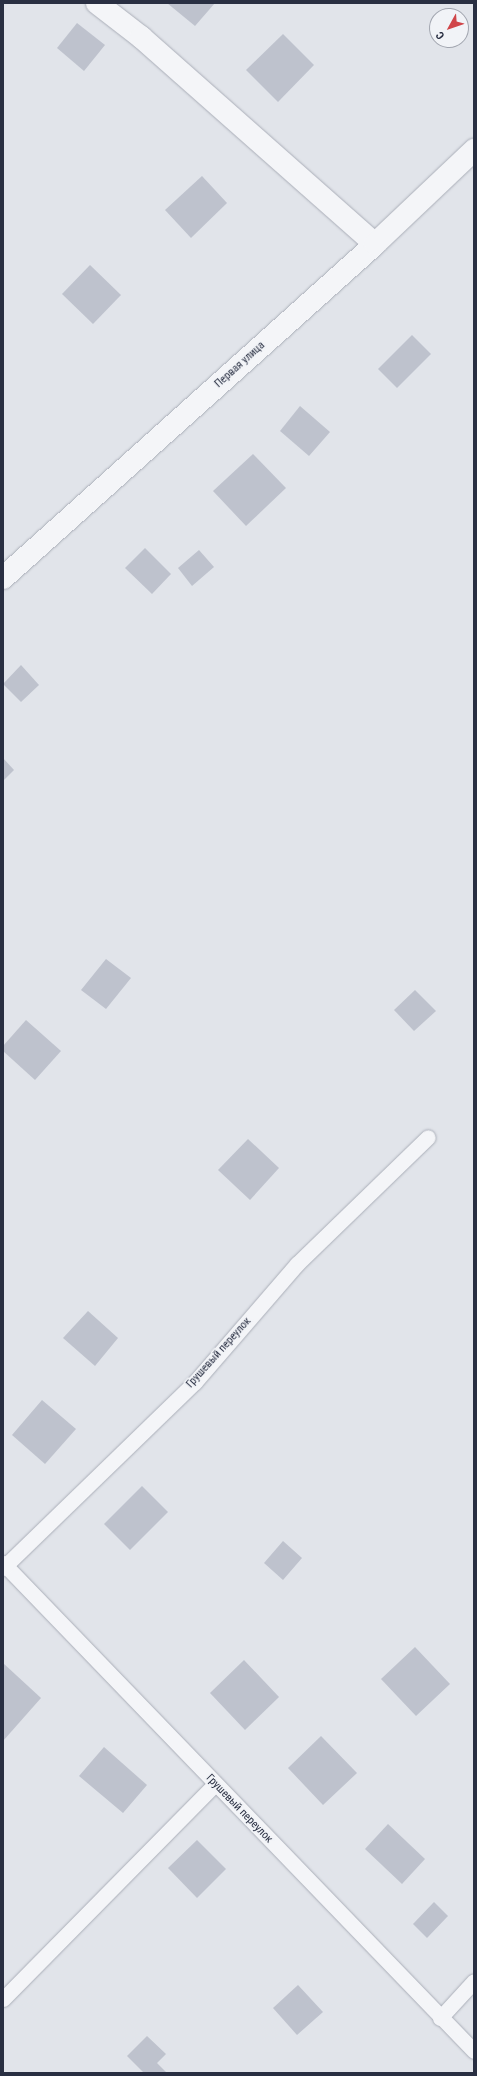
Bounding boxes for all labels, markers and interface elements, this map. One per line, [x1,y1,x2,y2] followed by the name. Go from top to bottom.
[429,8,469,48] north arrow
[433,29,447,42] text: С
[212,339,268,391] street label: Первая улица
[184,1315,254,1391] street label: Грушевый переулок
[203,1772,275,1846] street label: Грушевый переулок

